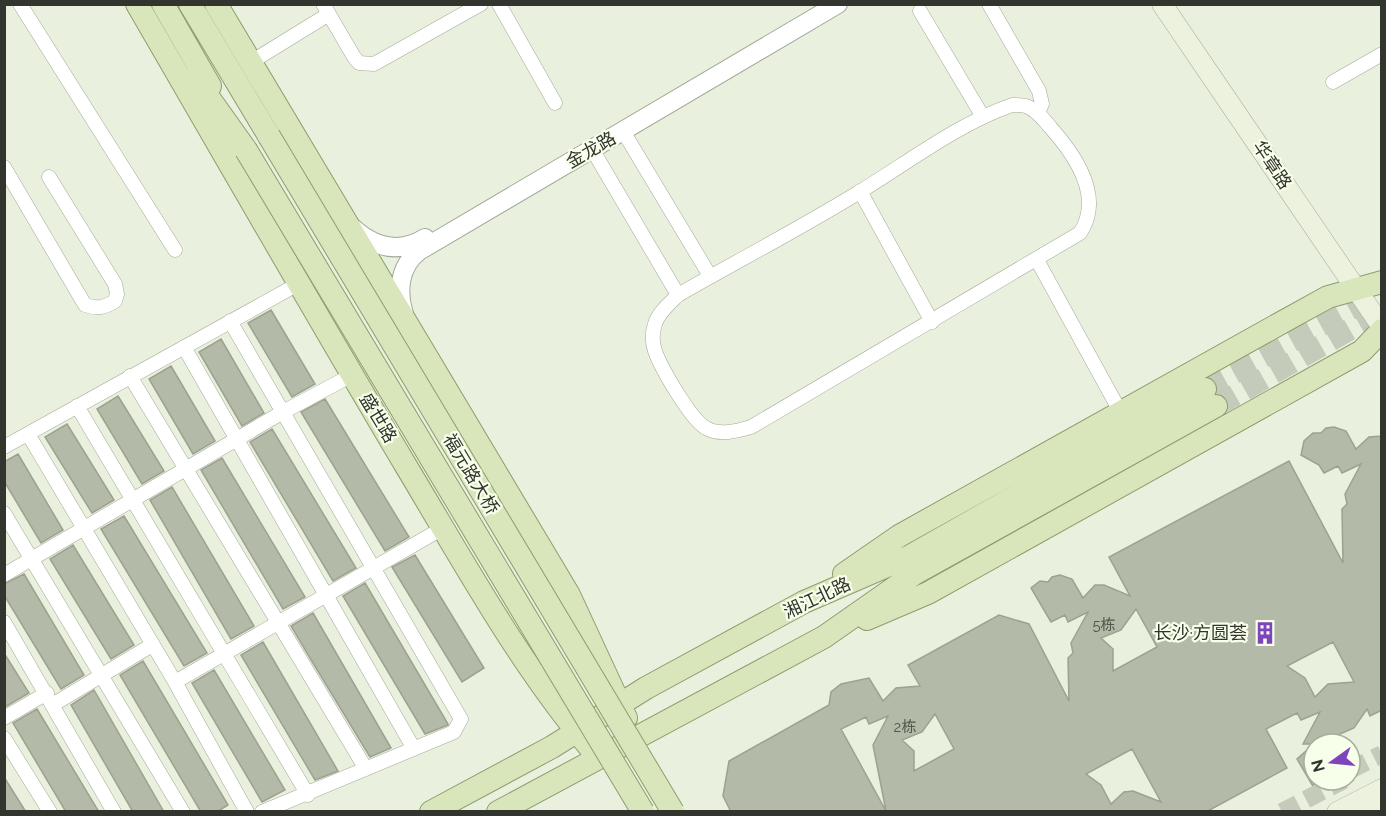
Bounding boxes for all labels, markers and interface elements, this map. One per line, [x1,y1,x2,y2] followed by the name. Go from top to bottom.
[562,127,619,172] street label: 金龙路
[1249,136,1296,193] street label: 华章路
[356,389,401,446] street label: 盛世路
[439,430,504,518] street label: 福元路大桥
[780,573,854,622] street label: 湘江北路
[1092,616,1116,634] house number: 5栋
[1252,620,1278,646] building icon: 长沙·方圆荟
[1154,622,1247,643] place label: 长沙·方圆荟
[894,718,916,736] house number: 2栋
[1302,732,1362,792] north arrow
[1307,757,1329,774] text: N

